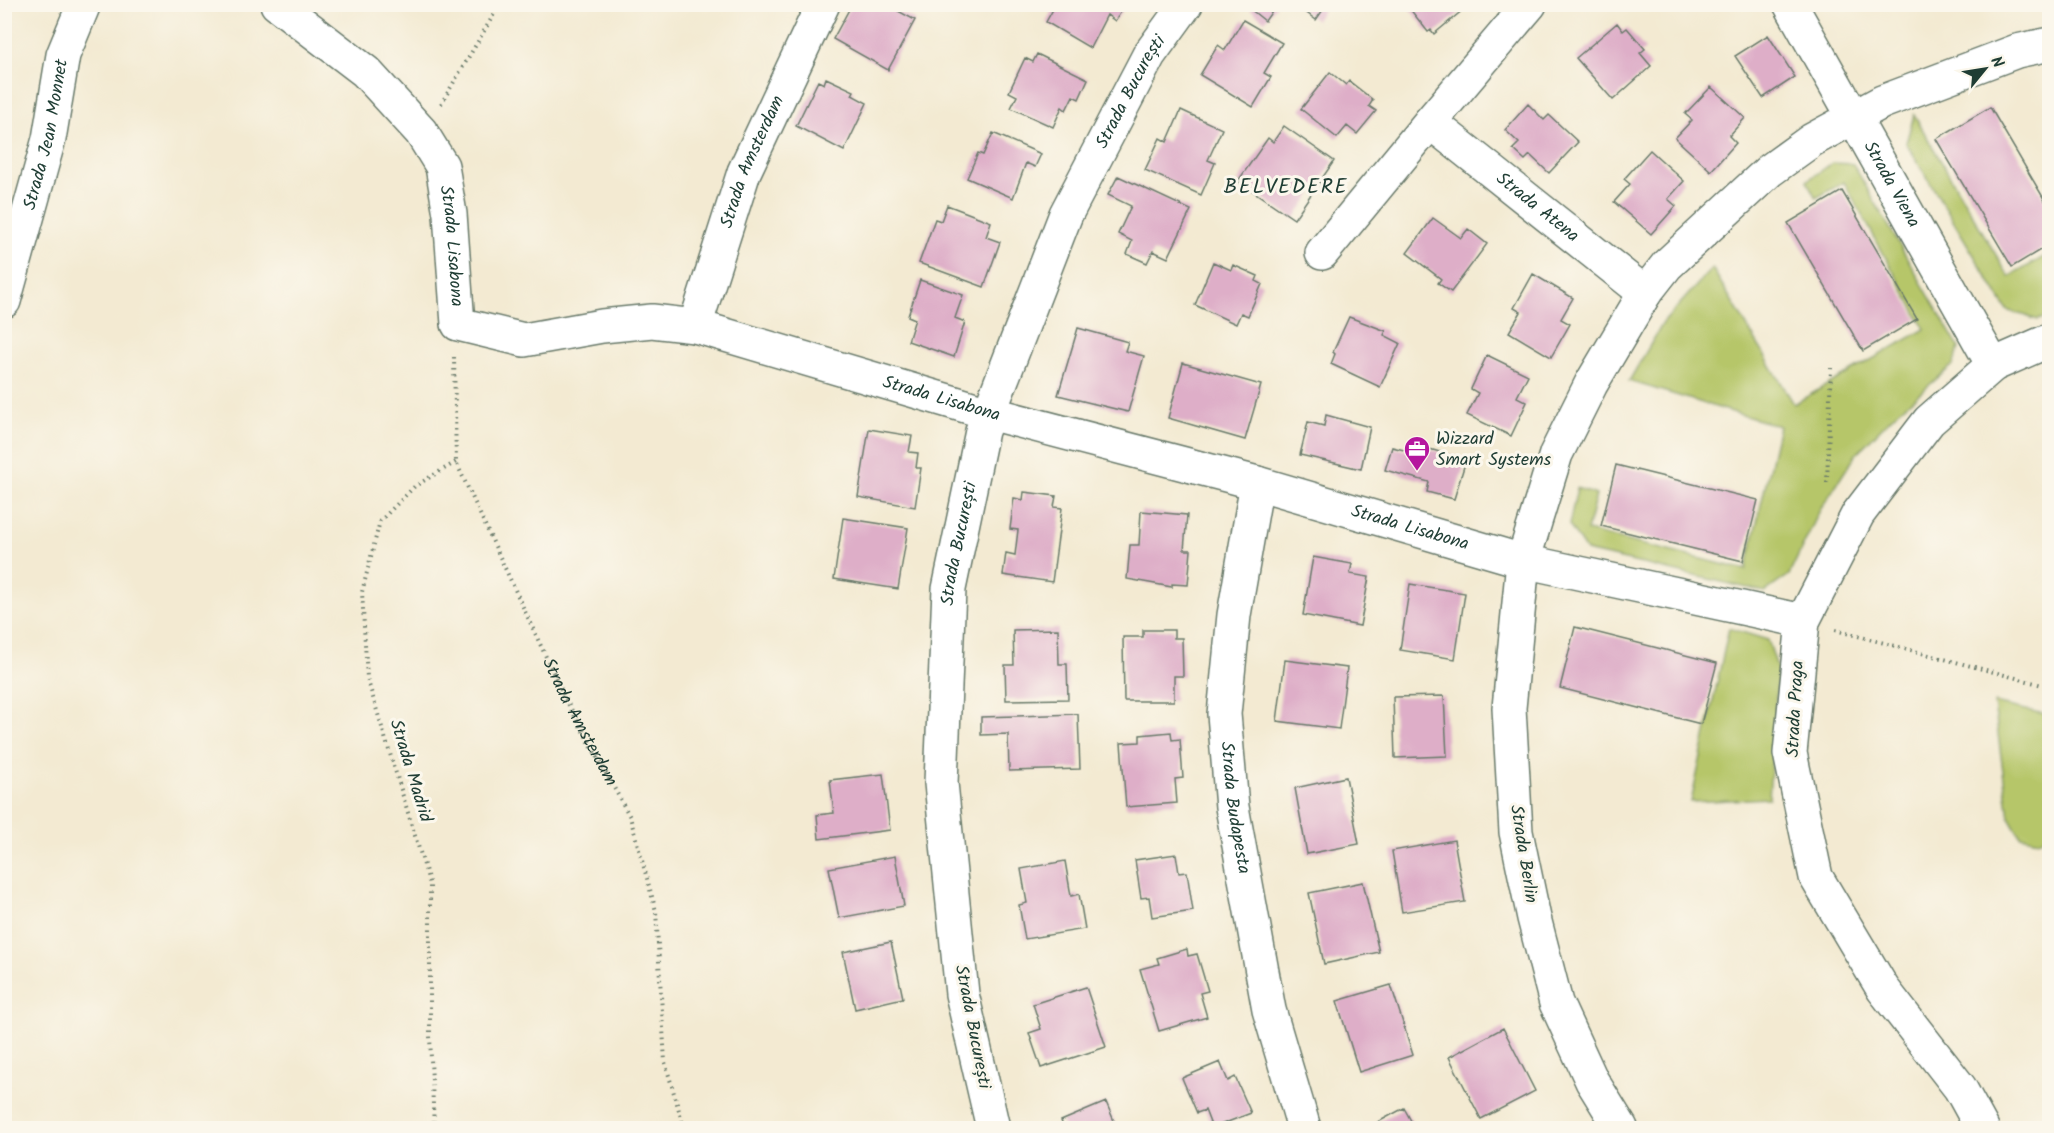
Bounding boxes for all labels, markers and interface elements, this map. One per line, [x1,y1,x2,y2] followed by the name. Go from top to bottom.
[1088,28,1174,154] street label: Strada București
[1955,39,2015,99] north arrow
[1983,52,2010,73] text: N
[15,56,77,213] street label: Strada Jean Monnet
[713,91,792,232] street label: Strada Amsterdam
[1855,136,1928,233] street label: Strada Viena
[1489,165,1586,250] street label: Strada Atena
[1224,171,1348,204] district label: BELVEDERE
[431,183,471,308] street label: Strada Lisabona
[879,368,1003,430] street label: Strada Lisabona
[1436,425,1552,475] place label: Wizzard Smart Systems
[1402,434,1432,472] office icon: Wizzard Smart Systems
[934,479,986,606] street label: Strada București
[1348,497,1472,559] street label: Strada Lisabona
[534,653,625,792] street label: Strada Amsterdam
[1779,660,1813,758] street label: Strada Praga
[381,716,440,827] street label: Strada Madrid
[1212,741,1258,876] street label: Strada Budapesta
[1501,803,1545,905] street label: Strada Berlin
[946,963,998,1092] street label: Strada București

